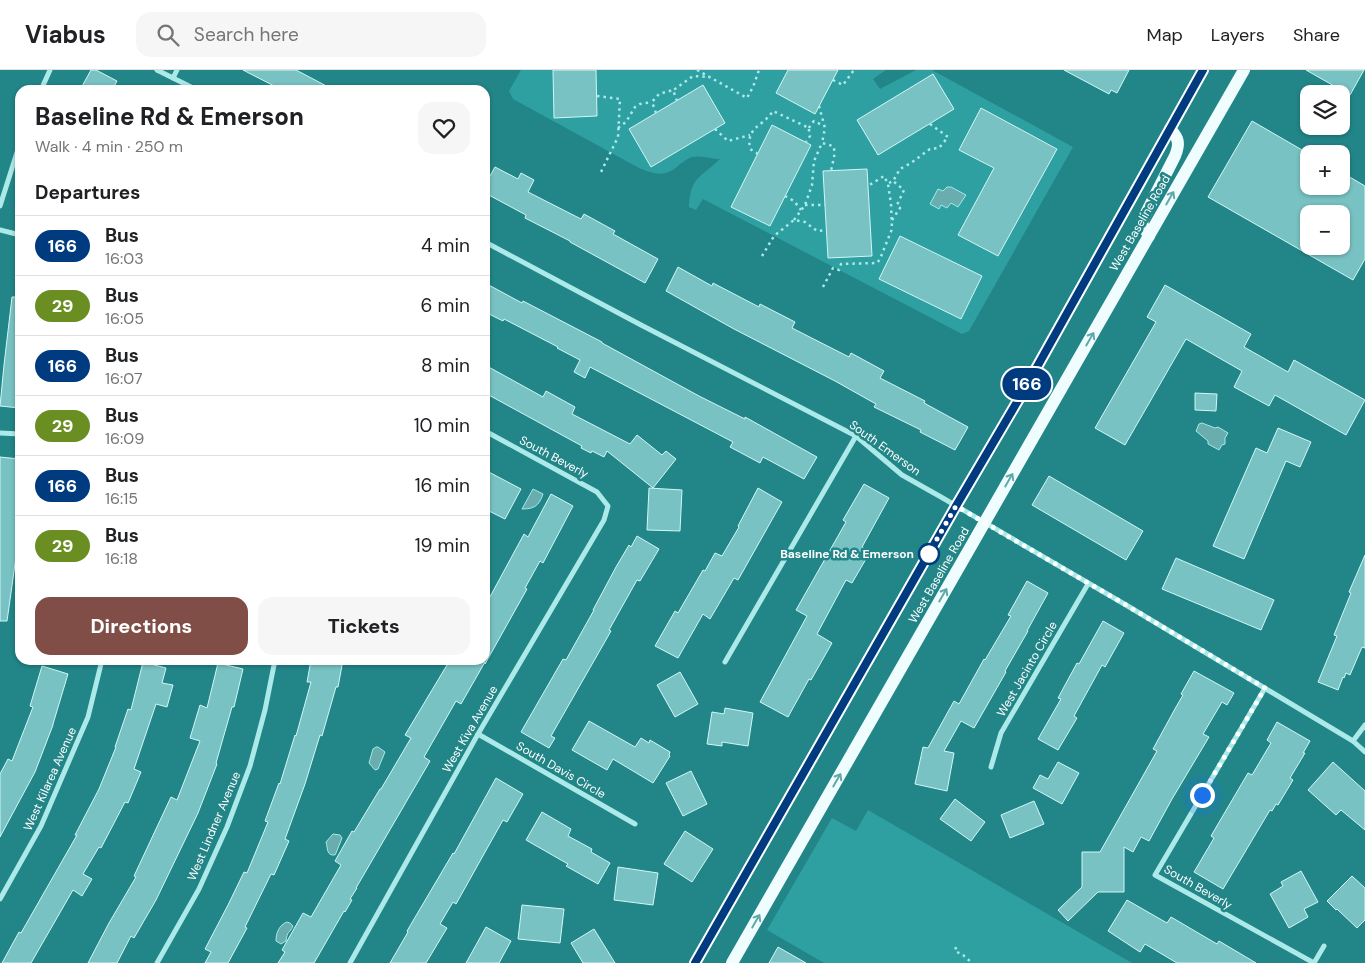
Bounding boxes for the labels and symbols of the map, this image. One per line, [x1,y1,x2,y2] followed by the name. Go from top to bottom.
[1106,172,1174,274] street label: West Baseline Road
[1166,192,1176,206] one-way arrow
[1085,333,1095,347] one-way arrow
[998,368,1056,400] line badge: 166
[846,417,924,479] street label: South Emerson
[517,432,592,482] street label: South Beverly
[1004,474,1014,488] one-way arrow
[905,524,973,626] street label: West Baseline Road
[918,543,940,565] marker: Baseline Rd & Emerson
[780,546,914,562] place label: Baseline Rd & Emerson
[938,589,948,603] one-way arrow
[993,618,1061,720] street label: West Jacinto Circle
[439,682,501,775] street label: West Kiva Avenue
[20,724,80,833] street label: West Kilarea Avenue
[513,738,609,802] street label: South Davis Circle
[184,769,244,883] street label: West Lindner Avenue
[832,773,842,787] one-way arrow
[1190,783,1215,808] your location
[1161,861,1235,913] street label: South Beverly
[751,913,761,928] one-way arrow

